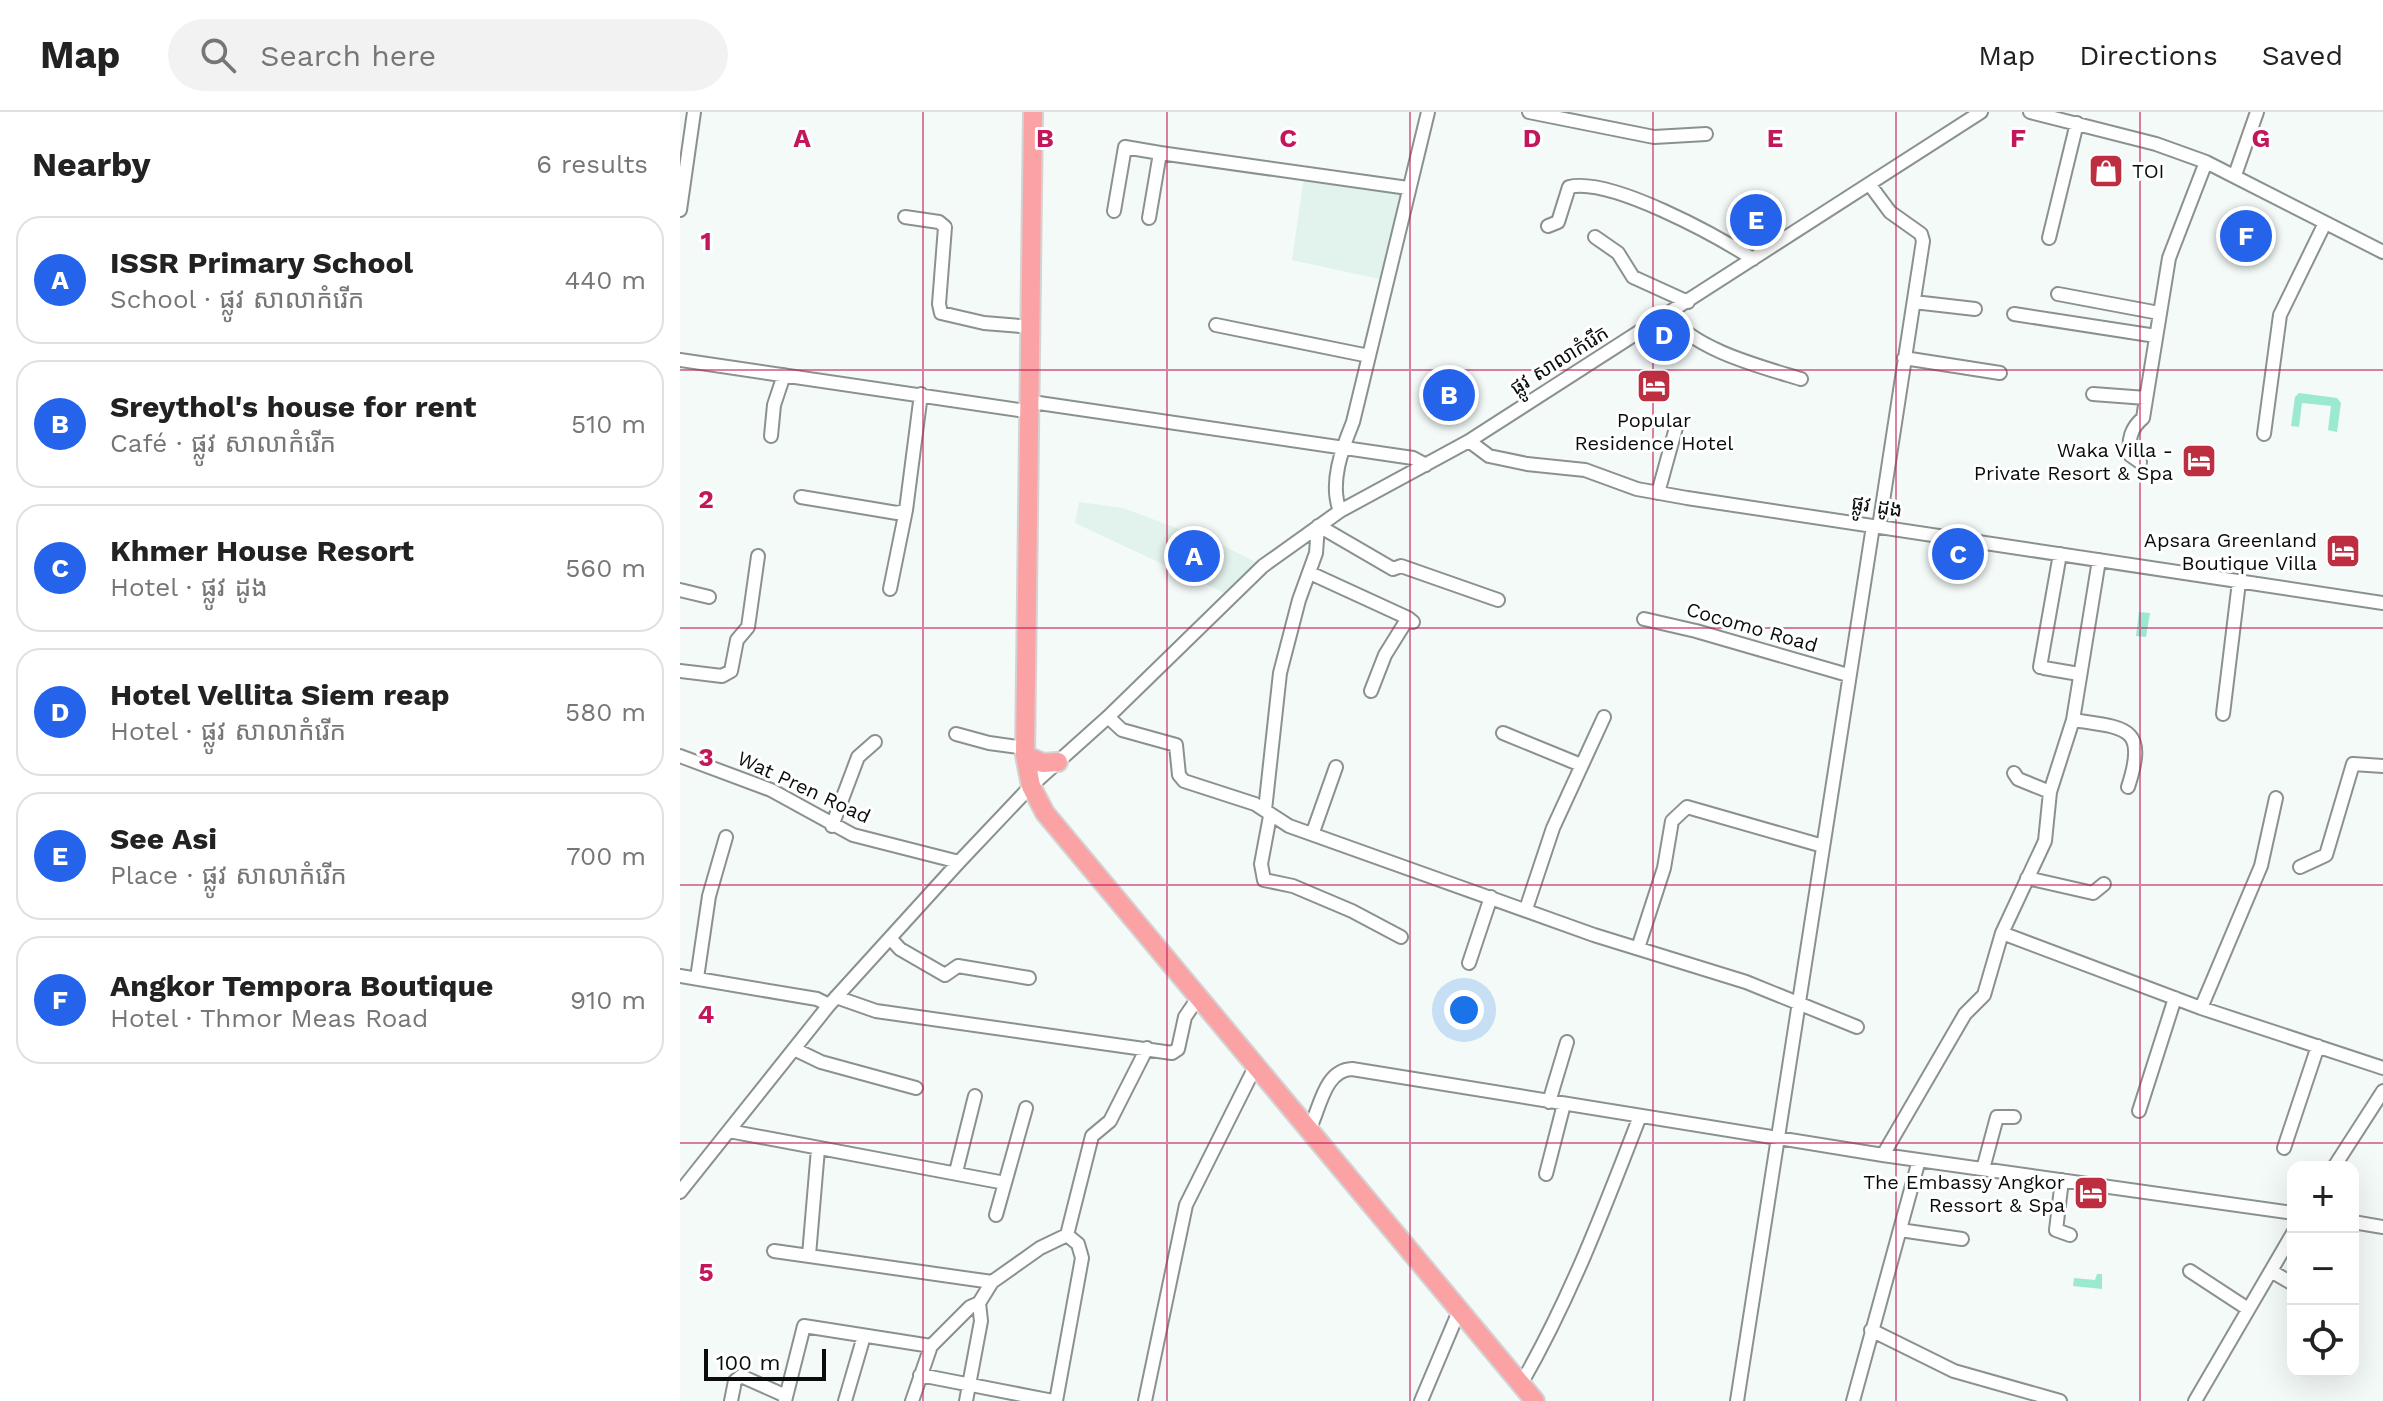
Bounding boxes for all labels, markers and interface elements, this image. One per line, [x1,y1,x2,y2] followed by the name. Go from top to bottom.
[168,19,728,91] search box
[40,33,120,77] text: Map
[196,33,240,77] icon: search
[260,38,436,73] text: Search here
[1978,39,2035,72] text: Map
[2079,39,2218,72] text: Directions
[2262,39,2343,72] text: Saved
[793,123,811,153] text: A
[1036,123,1054,153] text: B
[1279,123,1297,153] text: C
[1523,123,1541,153] text: D
[1767,123,1783,153] text: E
[2010,123,2026,153] text: F
[2252,123,2270,153] text: G
[32,144,151,184] text: Nearby
[536,149,648,179] text: 6 results
[2087,152,2125,190] shop icon: TOI
[2132,159,2165,183] place label: TOI
[1730,190,1782,250] pin: E
[2220,206,2272,266] pin: F
[700,226,712,256] text: 1
[110,245,413,280] text: ISSR Primary School
[51,265,69,295] text: A
[564,265,646,295] text: 440 m
[110,284,364,314] text: School · ផ្លូវ សាលាកំរើក
[1638,305,1690,365] pin: D
[1505,320,1616,406] street label: ផ្លូវ សាលាកំរើក
[1423,365,1475,425] pin: B
[1635,367,1673,405] hotel icon: Popular Residence Hotel
[110,389,476,424] text: Sreythol's house for rent
[1575,408,1733,455] place label: Popular Residence Hotel
[51,409,69,439] text: B
[571,409,646,439] text: 510 m
[110,428,336,458] text: Café · ផ្លូវ សាលាកំរើក
[1974,438,2173,485] place label: Waka Villa - Private Resort & Spa
[2180,442,2218,480] hotel icon: Waka Villa - Private Resort & Spa
[698,484,714,514] text: 2
[1849,490,1904,529] street label: ផ្លូវ ដូង
[1932,524,1984,584] pin: C
[1168,526,1220,586] pin: A
[2144,528,2317,575] place label: Apsara Greenland Boutique Villa
[2324,532,2362,570] hotel icon: Apsara Greenland Boutique Villa
[110,533,414,568] text: Khmer House Resort
[51,553,69,583] text: C
[565,553,646,583] text: 560 m
[110,572,268,602] text: Hotel · ផ្លូវ ដូង
[1684,597,1820,657] street label: Cocomo Road
[110,677,450,712] text: Hotel Vellita Siem reap
[51,697,69,727] text: D
[565,697,646,727] text: 580 m
[110,716,346,746] text: Hotel · ផ្លូវ សាលាកំរើក
[698,742,714,772] text: 3
[734,746,874,828] street label: Wat Pren Road
[110,821,217,856] text: See Asi
[52,841,68,871] text: E
[566,841,646,871] text: 700 m
[110,860,347,890] text: Place · ផ្លូវ សាលាកំរើក
[110,968,493,1003] text: Angkor Tempora Boutique
[52,985,68,1015] text: F
[570,985,646,1015] text: 910 m
[1444,990,1484,1030] your location
[698,999,715,1029] text: 4
[110,1003,428,1033] text: Hotel · Thmor Meas Road
[2287,1161,2359,1377] map controls
[2287,1161,2359,1233] button: +
[1863,1170,2065,1217] place label: The Embassy Angkor Ressort & Spa
[2072,1174,2110,1212] hotel icon: The Embassy Angkor Ressort & Spa
[2287,1233,2359,1305] button: −
[698,1257,714,1287] text: 5
[2287,1305,2359,1377] button: locate
[704,1345,826,1381] scale bar
[716,1350,780,1375] text: 100 m

